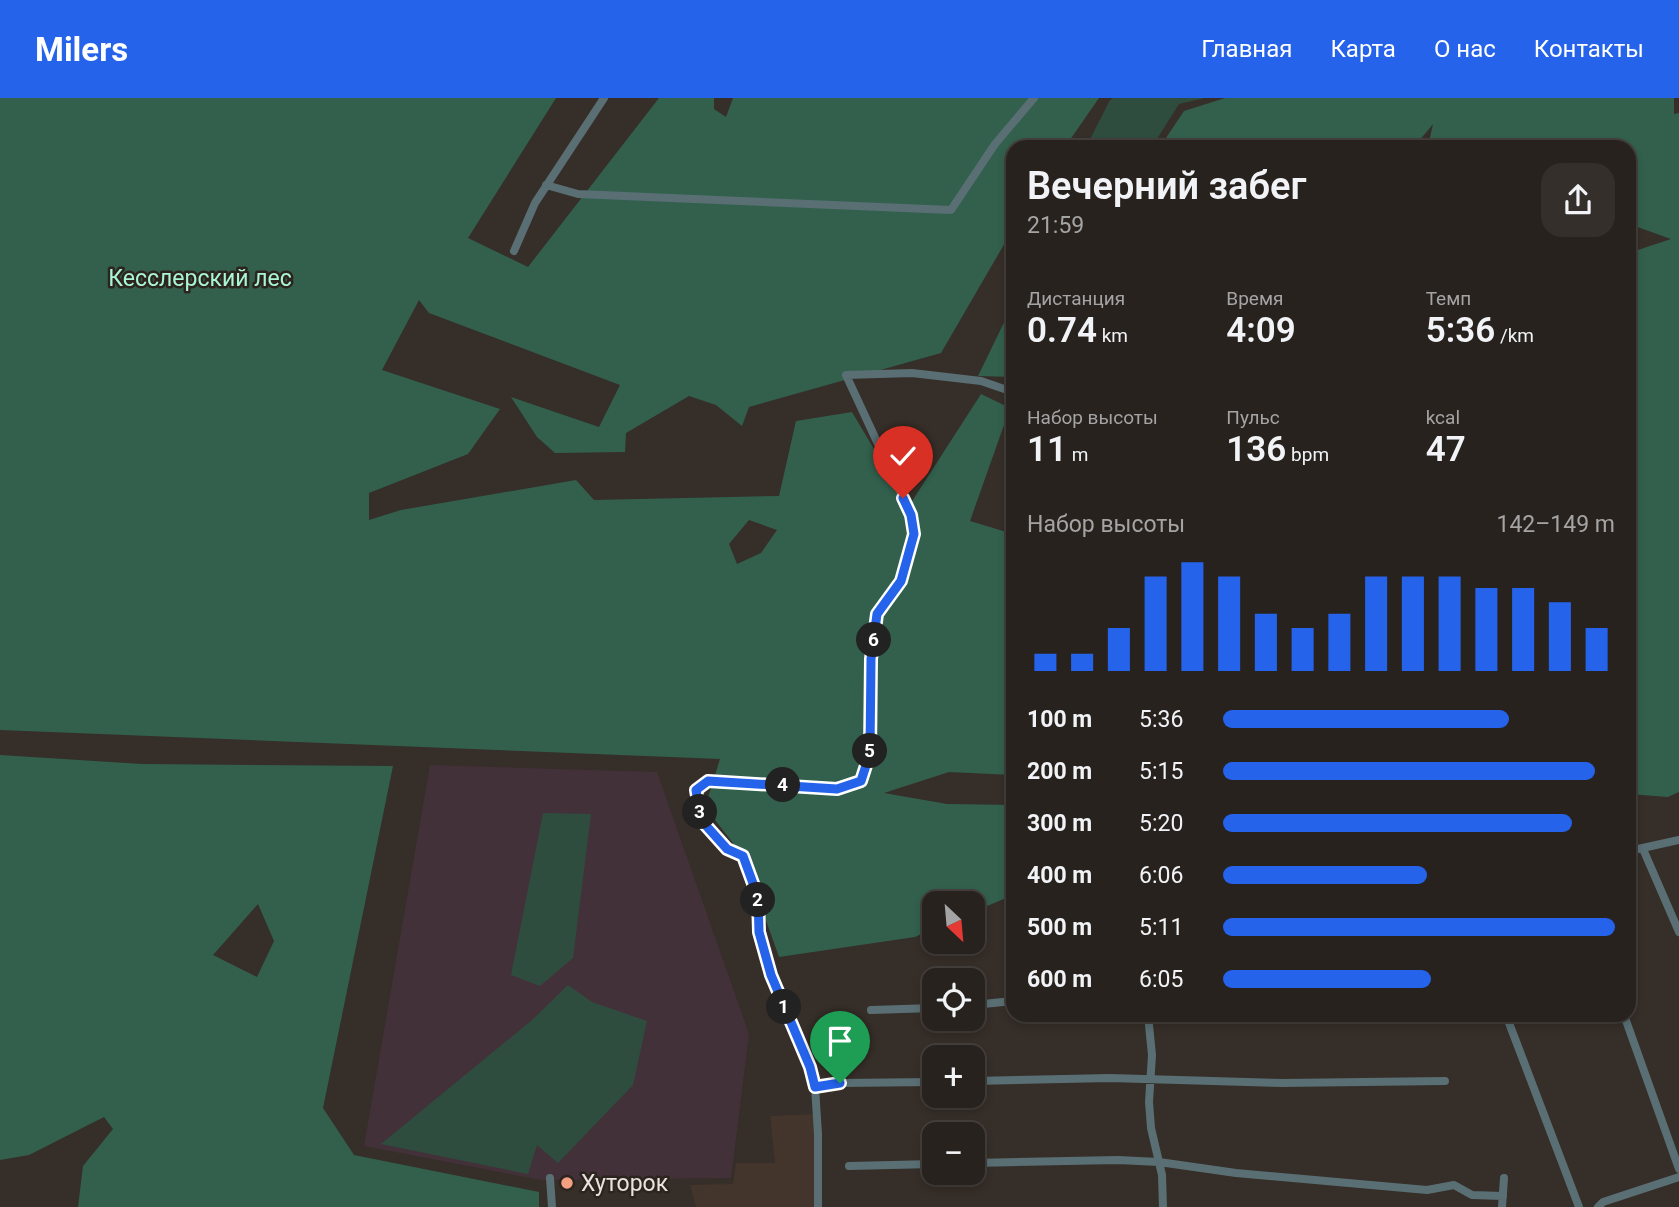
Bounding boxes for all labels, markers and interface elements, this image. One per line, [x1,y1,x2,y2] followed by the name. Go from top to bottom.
[35,30,128,69] text: Milers
[1201,35,1292,63] text: Главная
[1330,35,1396,63] text: Карта
[1434,35,1496,63] text: О нас
[1534,35,1644,63] text: Контакты
[1541,163,1615,237] button: share
[1027,164,1306,208] text: Вечерний забег
[1027,212,1084,239] text: 21:59
[108,265,292,292] park label: Кесслерский лес
[1027,287,1125,310] text: Дистанция
[1226,287,1283,310] text: Время
[1426,287,1471,310] text: Темп
[1027,310,1097,351] text: 0.74
[1226,310,1296,351] text: 4:09
[1426,310,1495,351] text: 5:36
[1097,324,1128,347] text: km
[1495,324,1534,347] text: /km
[1027,406,1158,429] text: Набор высоты
[1226,406,1280,429] text: Пульс
[1426,406,1460,429] text: kcal
[873,426,933,498] pin
[1027,429,1067,470] text: 11
[1226,429,1286,470] text: 136
[1426,429,1466,470] text: 47
[884,437,922,475] icon: check
[1067,443,1088,466] text: m
[1286,443,1329,466] text: bpm
[1027,511,1185,538] text: Набор высоты
[1496,511,1615,538] text: 142–149 m
[856,622,892,658] pin: 6
[868,628,879,651] text: 6
[1027,706,1092,733] text: 100 m
[1139,706,1183,733] text: 5:36
[852,734,888,768] pin: 5
[864,739,875,762] text: 5
[1027,758,1092,785] text: 200 m
[1139,758,1183,785] text: 5:15
[766,768,800,802] pin: 4
[777,773,788,796] text: 4
[682,794,718,830] pin: 3
[694,800,705,823] text: 3
[1027,810,1092,837] text: 300 m
[1139,810,1183,837] text: 5:20
[1027,862,1092,889] text: 400 m
[1139,862,1183,889] text: 6:06
[740,882,776,918] pin: 2
[752,888,763,911] text: 2
[922,891,985,954] north arrow
[922,891,985,1185] map controls
[1027,914,1092,941] text: 500 m
[1139,914,1183,941] text: 5:11
[1027,966,1092,993] text: 600 m
[1139,966,1183,993] text: 6:05
[922,968,985,1031] button: locate
[766,990,802,1024] pin: 1
[778,995,789,1018] text: 1
[810,1011,870,1083] pin
[821,1022,859,1060] icon: arrive
[922,1045,985,1108] button: +
[922,1122,985,1185] button: −
[581,1170,669,1197] place label: Хуторок
[559,1175,575,1191] marker: Хуторок

